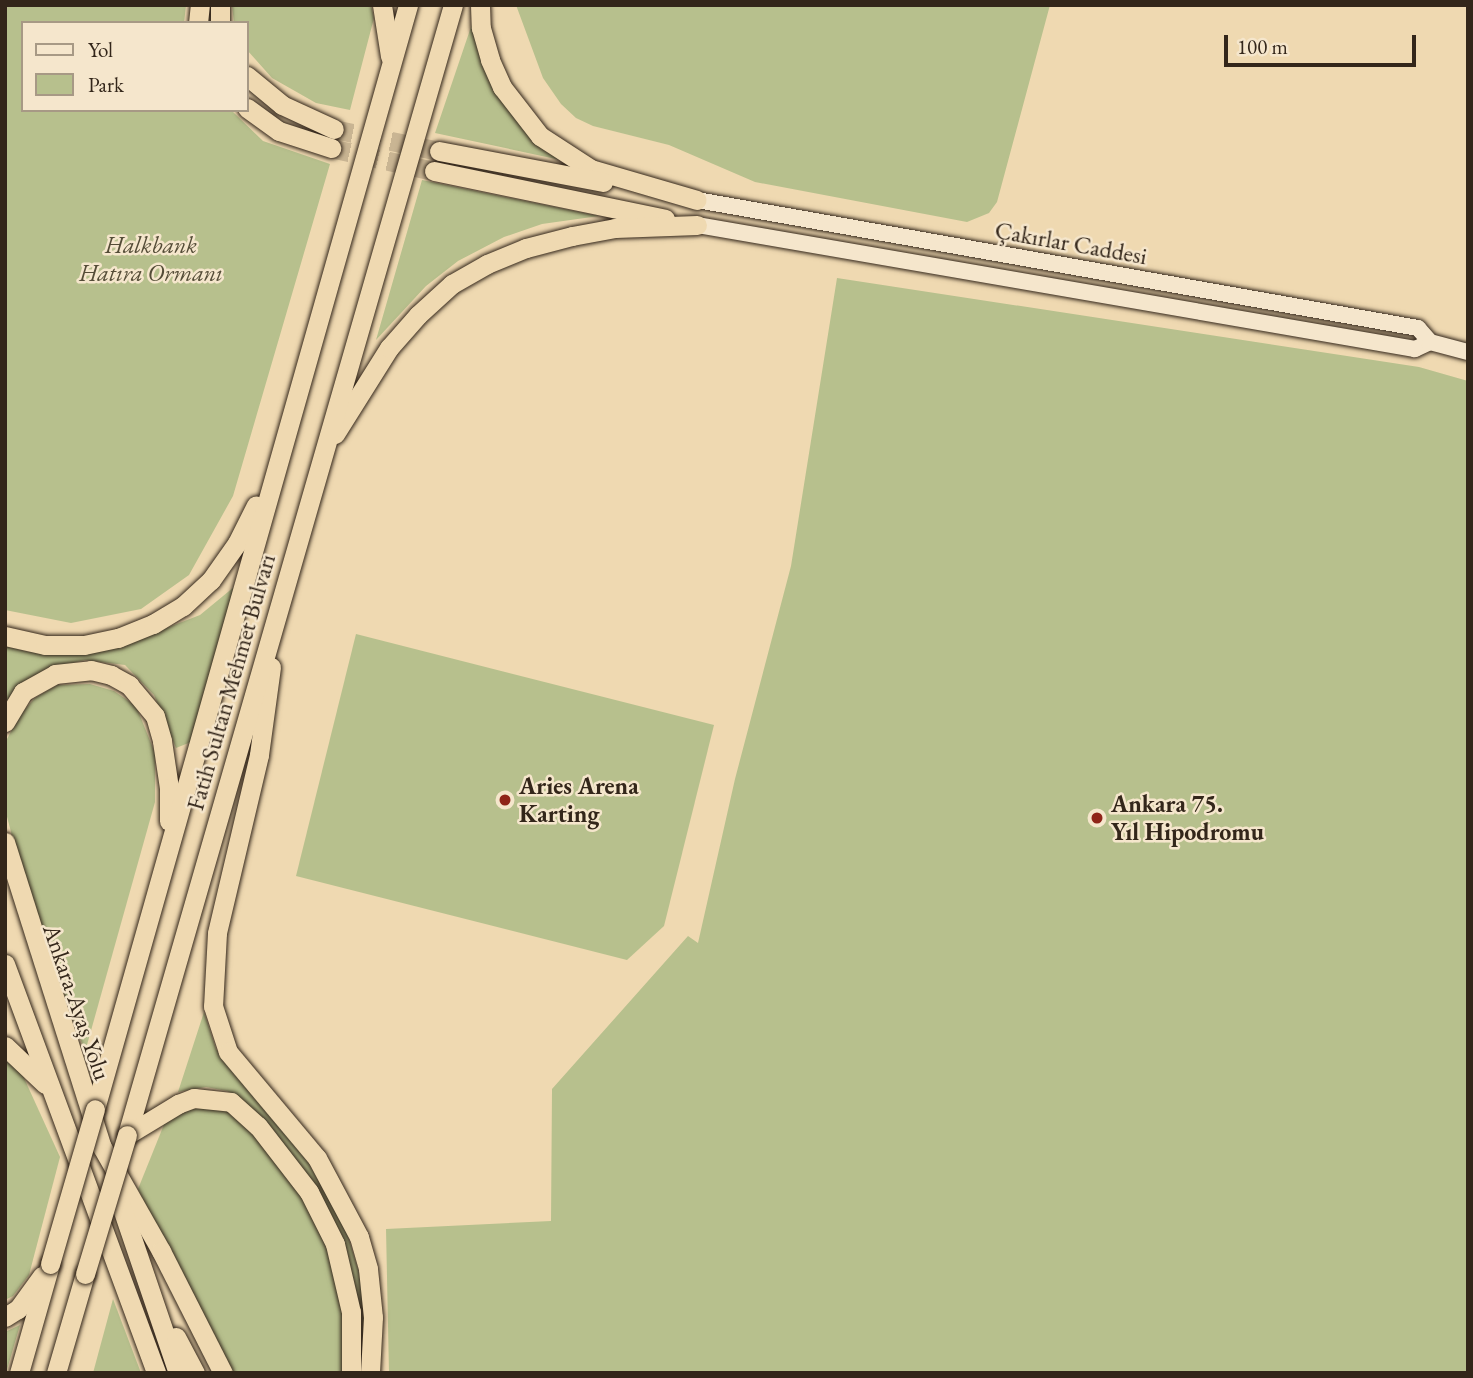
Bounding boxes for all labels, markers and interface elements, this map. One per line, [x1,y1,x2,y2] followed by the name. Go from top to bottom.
[21,21,248,112] legend
[1228,21,1420,65] scale bar
[1237,33,1288,60] text: 100 m
[88,36,113,63] text: Yol
[88,71,124,98] text: Park
[993,215,1149,271] street label: Çakırlar Caddesi
[79,231,223,287] park label: Halkbank Hatıra Ormanı
[181,551,281,813] street label: Fatih Sultan Mehmet Bulvarı
[519,772,639,828] place label: Aries Arena Karting
[1111,790,1264,846] place label: Ankara 75. Yıl Hipodromu
[497,792,513,808] marker: Aries Arena Karting
[1089,810,1105,826] marker: Ankara 75. Yıl Hipodromu
[37,920,117,1084] street label: Ankara-Ayaş Yolu

